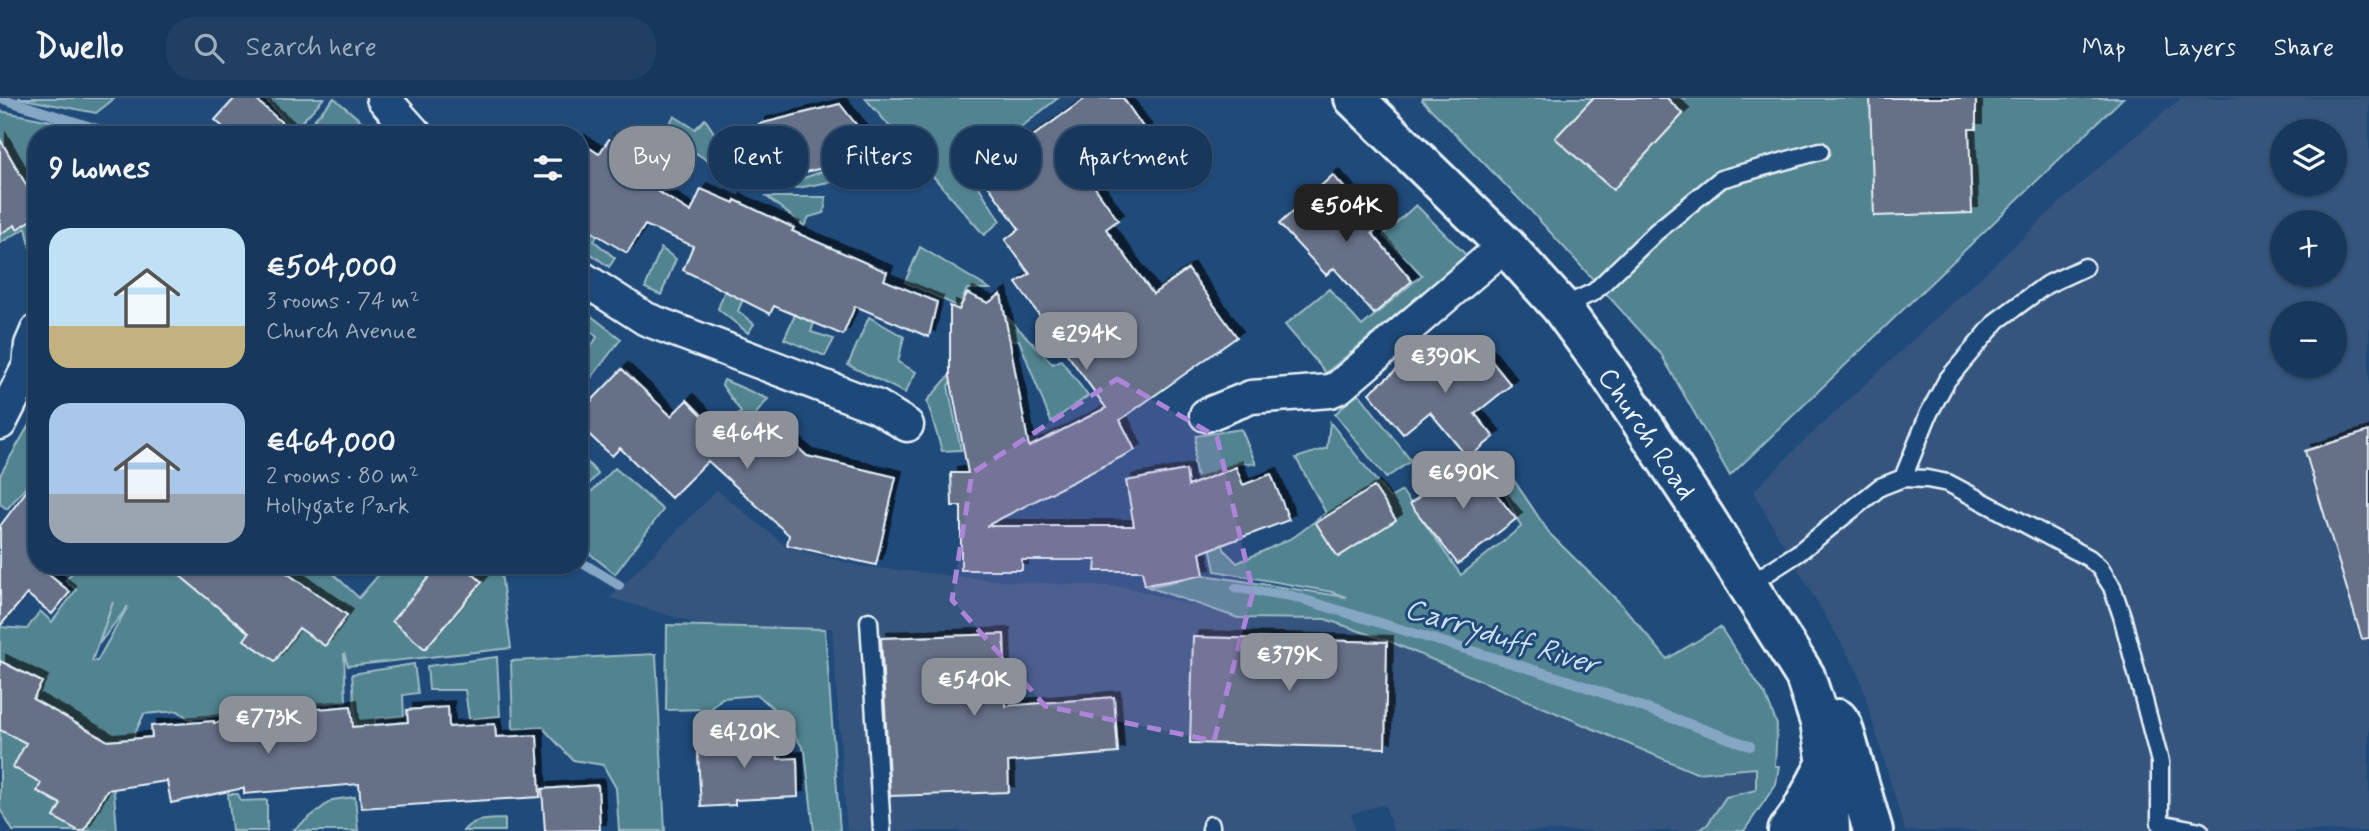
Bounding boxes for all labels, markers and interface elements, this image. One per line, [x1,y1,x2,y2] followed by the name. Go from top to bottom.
[166,17,656,80] search box
[35,26,124,70] text: Dwello
[190,29,228,67] icon: search
[246,31,377,65] text: Search here
[2082,33,2126,64] text: Map
[2164,33,2236,64] text: Layers
[2274,33,2334,64] text: Share
[2270,119,2347,378] map controls
[2270,119,2347,196] button: layers
[609,126,695,189] chip: Buy
[709,126,808,189] chip: Rent
[822,126,937,189] chip: Filters
[951,126,1041,189] chip: New
[1055,126,1212,189] chip: Apartment
[49,149,150,188] text: 9 homes
[529,149,567,187] icon: filters
[1297,184,1395,244] pin: €504K
[1310,192,1382,222] text: €504K
[2270,210,2347,287] button: +
[266,248,397,287] text: €504,000
[105,256,189,340] icon: home
[266,287,420,317] text: 3 rooms · 74 m²
[2270,301,2347,378] button: −
[1037,313,1135,372] pin: €294K
[266,317,417,347] text: Church Avenue
[1051,320,1121,350] text: €294K
[1396,336,1494,395] pin: €390K
[1410,343,1480,373] text: €390K
[1588,361,1704,508] street label: Church Road
[698,412,796,471] pin: €464K
[712,419,782,449] text: €464K
[266,423,396,462] text: €464,000
[105,431,189,515] icon: home
[1414,452,1512,511] pin: €690K
[1428,459,1498,489] text: €690K
[266,462,419,492] text: 2 rooms · 80 m²
[266,492,410,522] text: Hollygate Park
[1400,589,1607,686] water label: Carryduff River
[1240,634,1338,693] pin: €379K
[1256,641,1322,671] text: €379K
[925,658,1023,718] pin: €540K
[938,666,1010,696] text: €540K
[219,696,317,756] pin: €773K
[235,704,301,734] text: €773K
[695,710,793,770] pin: €420K
[709,718,779,748] text: €420K

